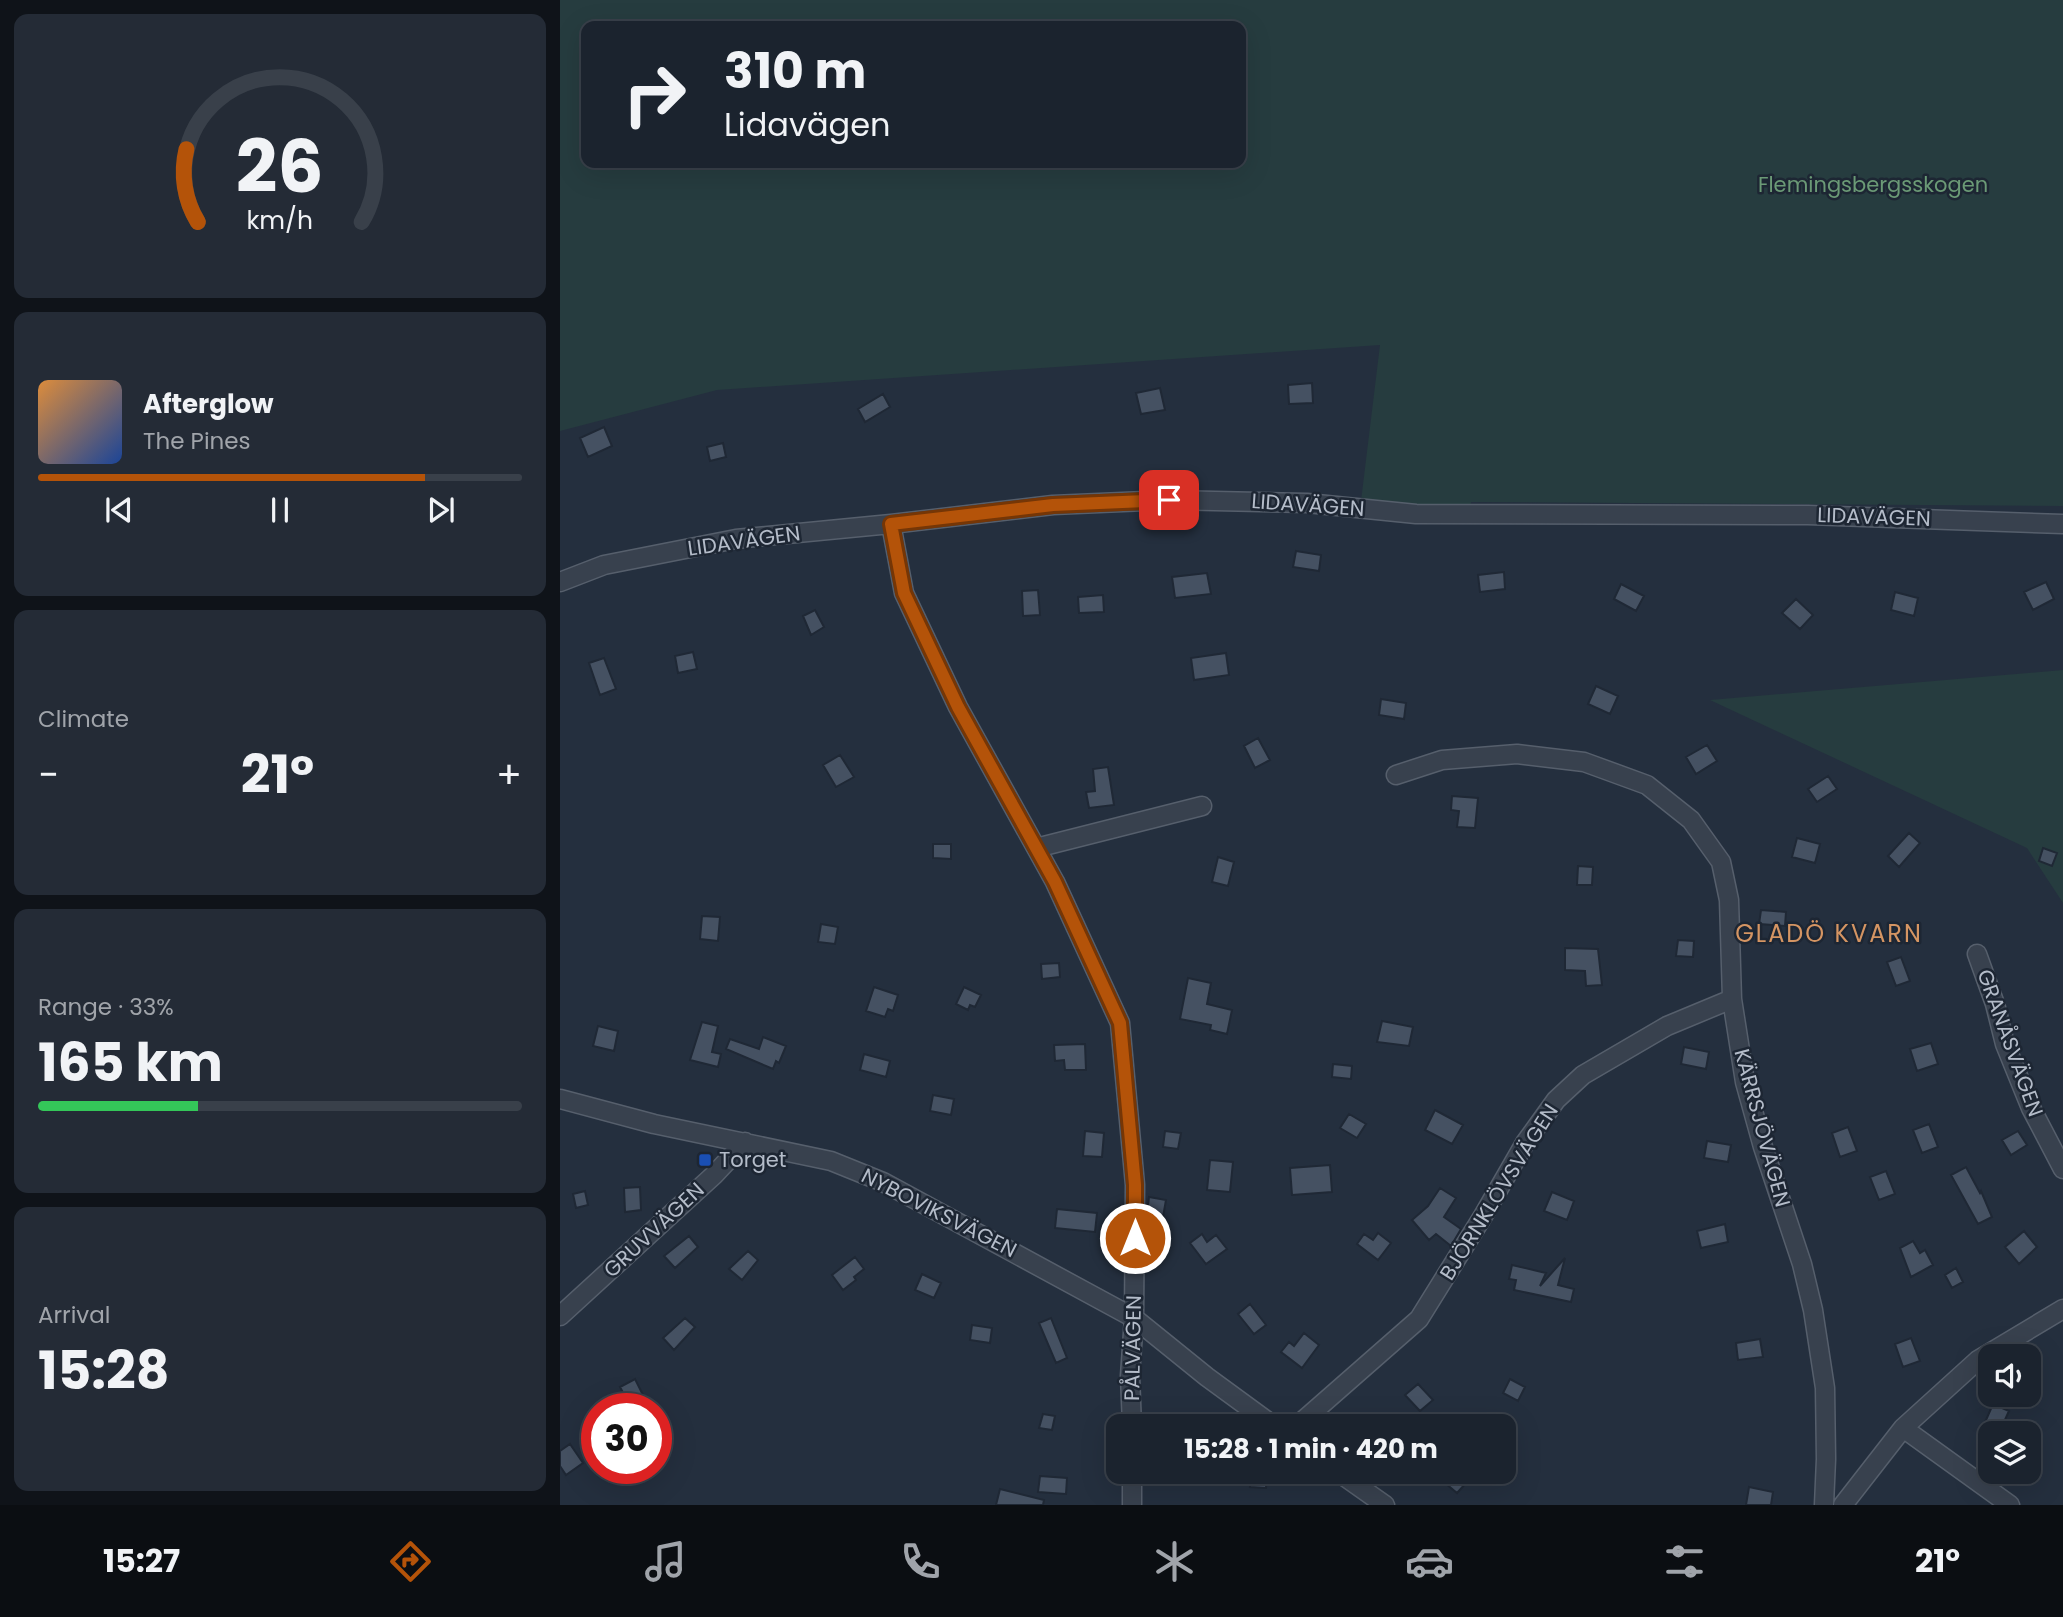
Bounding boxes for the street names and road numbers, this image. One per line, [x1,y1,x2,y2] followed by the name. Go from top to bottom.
[1250,486,1366,523] street label: LIDAVÄGEN
[1817,500,1931,533] street label: LIDAVÄGEN
[686,518,802,563] street label: LIDAVÄGEN
[1970,965,2051,1120] street label: GRANÅSVÄGEN
[1727,1046,1798,1210] street label: KÄRRSJÖVÄGEN
[1433,1098,1565,1285] street label: BJÖRNKLÖVSVÄGEN
[857,1161,1022,1264] street label: NYBOVIKSVÄGEN
[597,1175,710,1284] street label: GRUVVÄGEN
[1117,1295,1148,1401] street label: PÅLVÄGEN

